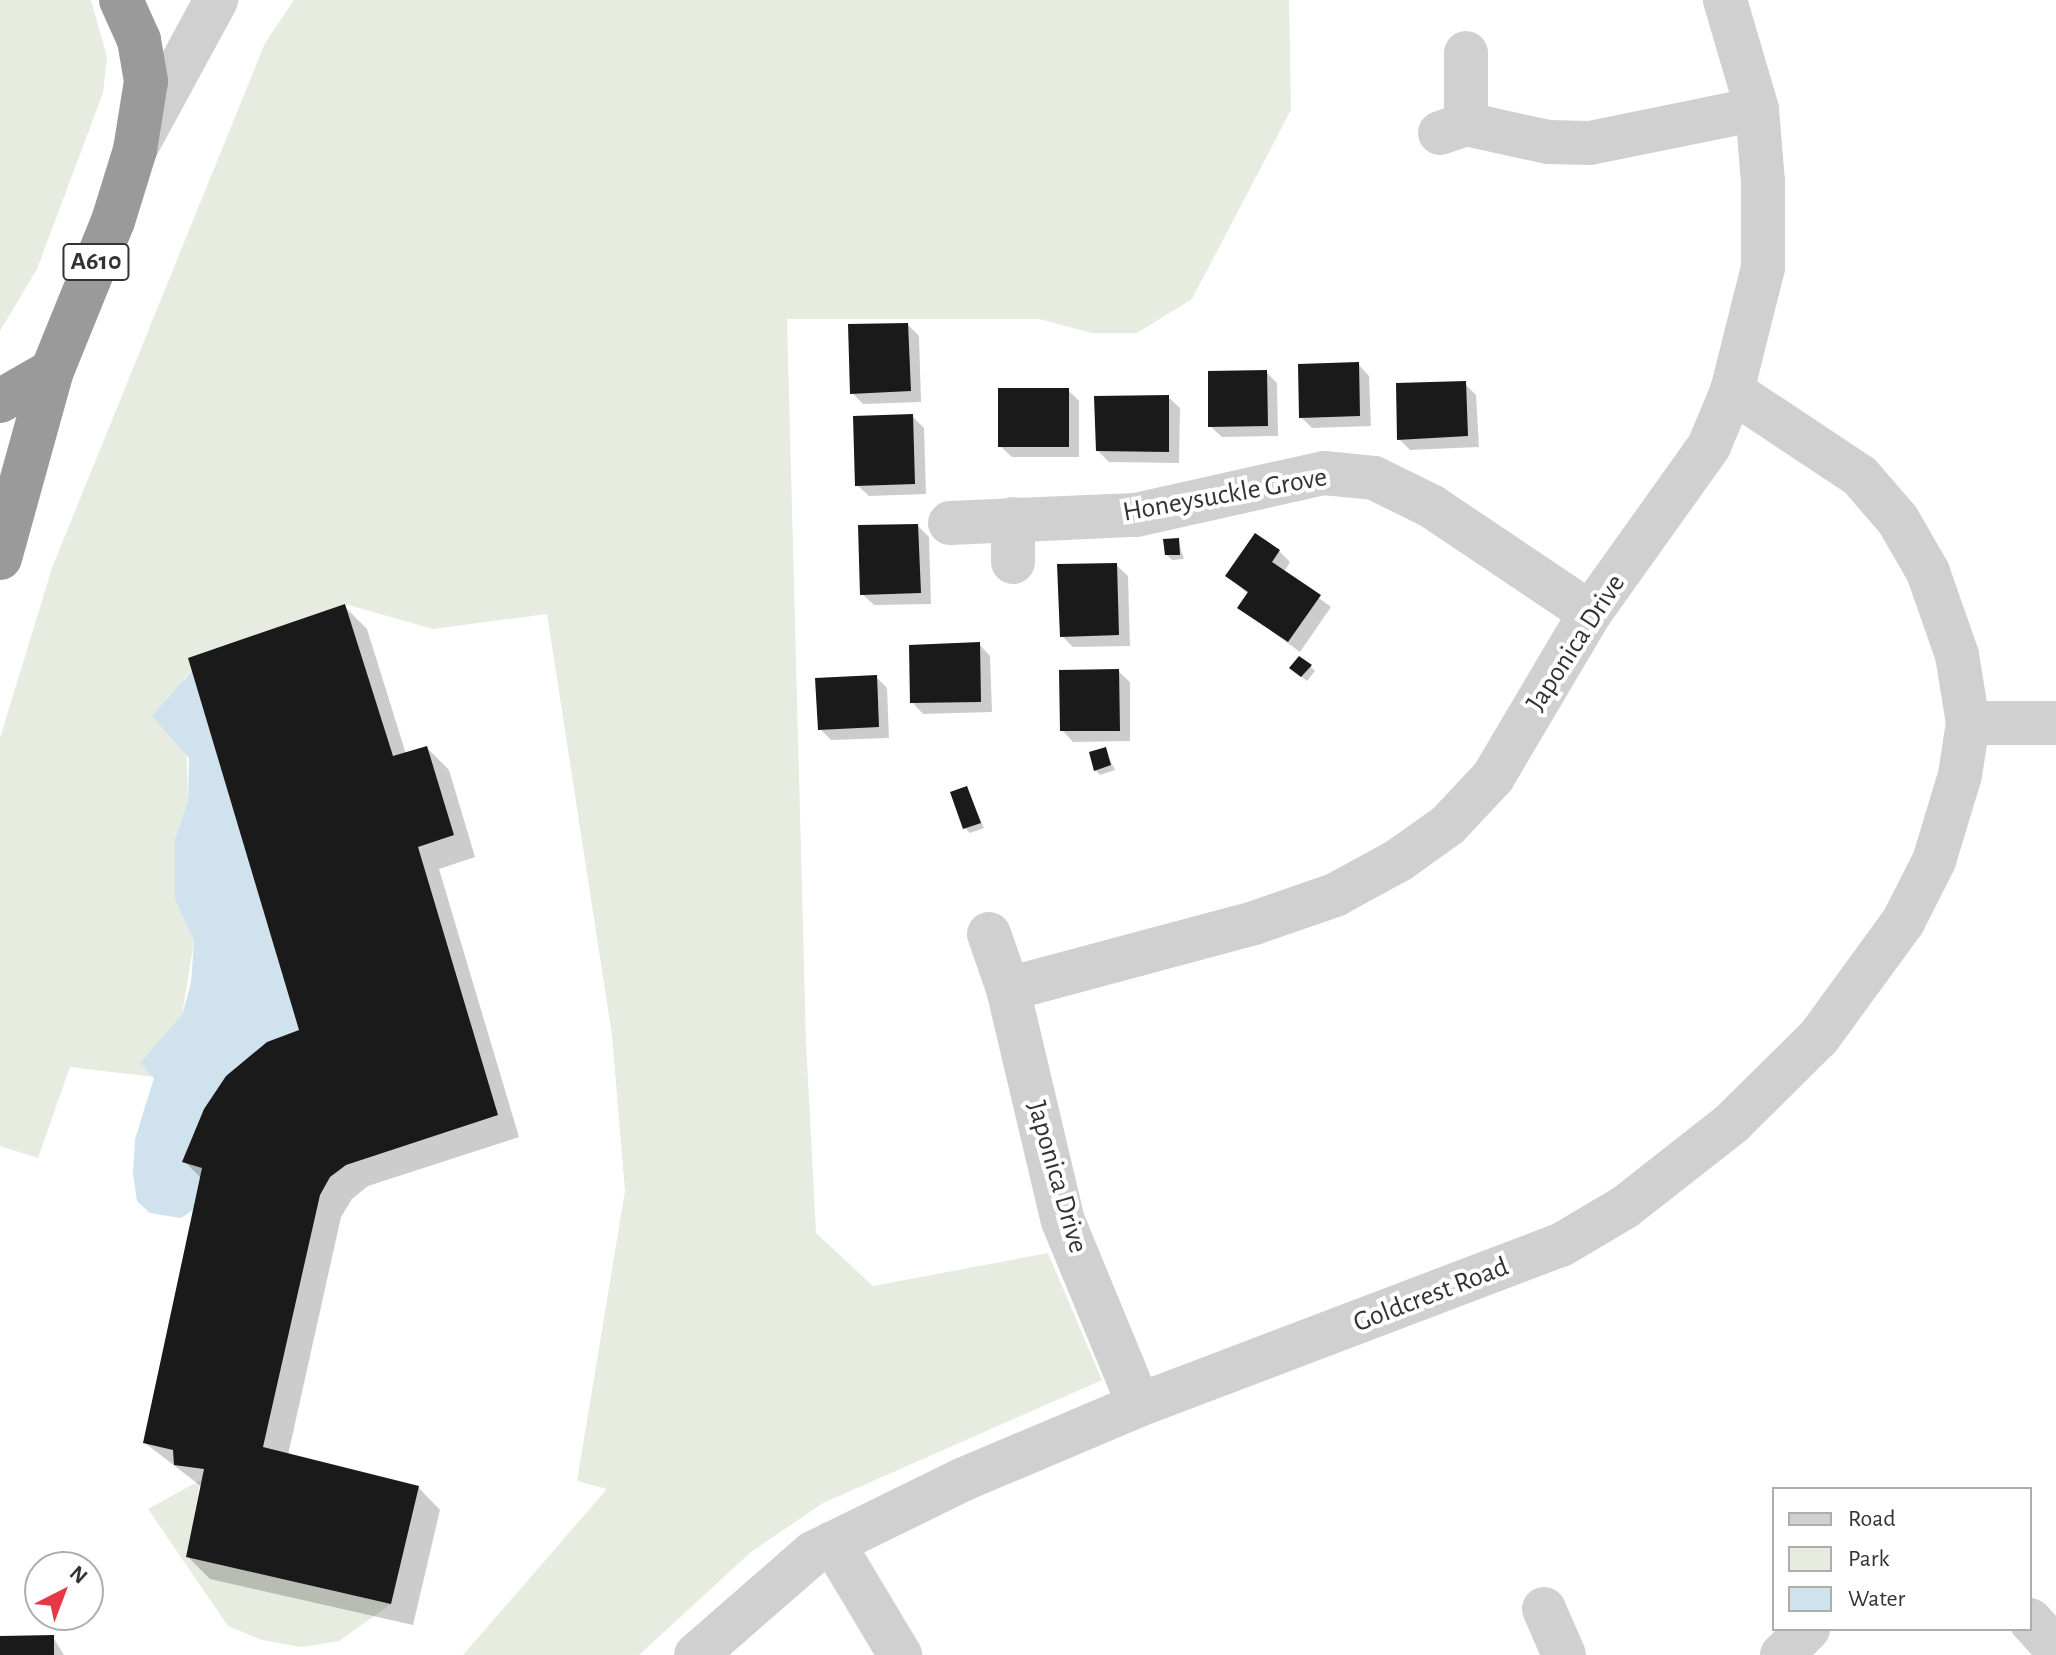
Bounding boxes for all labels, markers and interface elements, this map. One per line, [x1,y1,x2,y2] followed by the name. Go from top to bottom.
[62,240,130,284] road number: A610
[1120,460,1330,530] street label: Honeysuckle Grove
[1519,568,1633,718] street label: Japonica Drive
[1019,1097,1095,1257] street label: Japonica Drive
[1349,1250,1513,1340] street label: Goldcrest Road
[1772,1487,2032,1631] legend
[1848,1507,1896,1531] text: Road
[1848,1547,1889,1571] text: Park
[24,1551,104,1631] north arrow
[66,1561,92,1588] text: N
[1848,1587,1905,1611] text: Water

